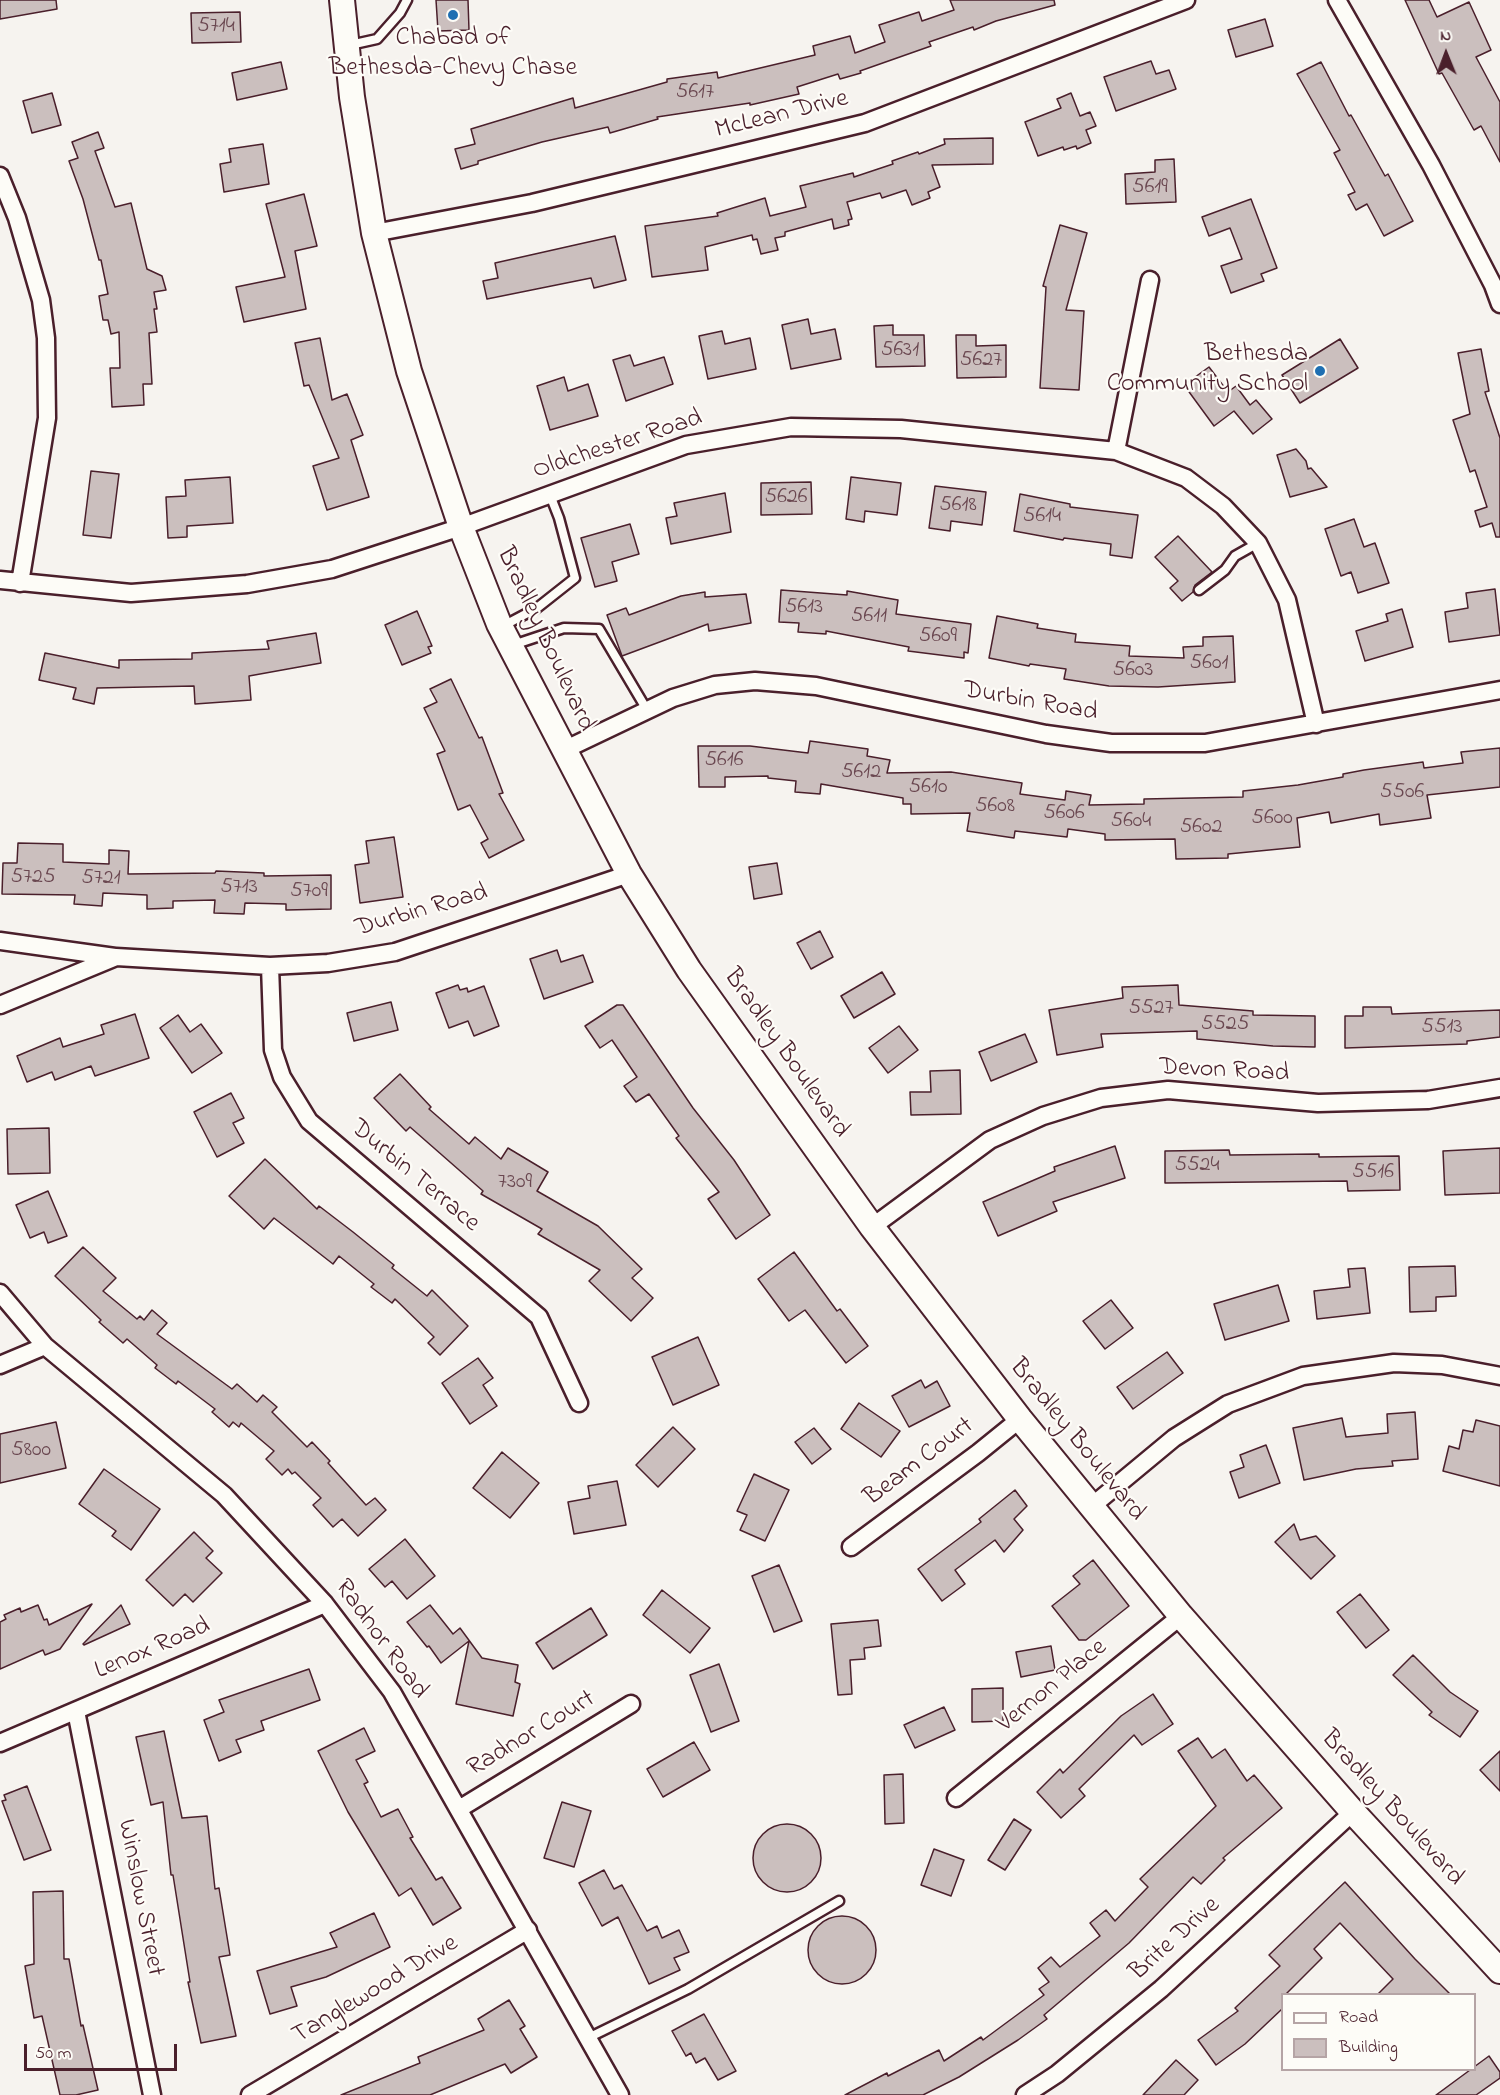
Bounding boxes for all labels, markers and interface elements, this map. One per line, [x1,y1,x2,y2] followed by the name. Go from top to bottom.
[446,8,460,22] marker: Chabad of Bethesda-Chevy Chase
[197,14,235,40] house number: 5714
[329,24,577,86] place label: Chabad of Bethesda-Chevy Chase
[1416,24,1476,84] north arrow
[1440,24,1451,48] text: N
[676,80,714,106] house number: 5617
[712,84,852,148] street label: McLean Drive
[1132,175,1168,201] house number: 5619
[881,338,919,364] house number: 5631
[1107,340,1308,402] place label: Bethesda Community School
[960,348,1002,374] house number: 5627
[1313,364,1327,378] marker: Bethesda Community School
[529,404,707,488] street label: Oldchester Road
[765,485,807,511] house number: 5626
[939,493,977,519] house number: 5618
[1023,504,1061,530] house number: 5614
[488,543,600,737] street label: Bradley Boulevard
[785,595,823,621] house number: 5613
[851,604,887,630] house number: 5611
[919,624,957,650] house number: 5609
[1190,651,1228,677] house number: 5601
[1113,658,1153,684] house number: 5603
[960,676,1100,730] street label: Durbin Road
[705,748,743,774] house number: 5616
[841,760,881,786] house number: 5612
[909,775,947,801] house number: 5610
[1380,780,1424,806] house number: 5506
[975,794,1015,820] house number: 5608
[1043,801,1085,827] house number: 5606
[1251,806,1293,832] house number: 5600
[1111,809,1151,835] house number: 5604
[1180,815,1222,841] house number: 5602
[10,865,56,891] house number: 5725
[81,866,121,892] house number: 5721
[220,875,258,901] house number: 5713
[352,878,492,946] street label: Durbin Road
[290,879,328,905] house number: 5709
[715,963,855,1145] street label: Bradley Boulevard
[1128,996,1174,1022] house number: 5527
[1201,1012,1249,1038] house number: 5525
[1421,1015,1463,1041] house number: 5513
[1158,1053,1290,1091] street label: Devon Road
[343,1114,485,1240] street label: Durbin Terrace
[1174,1153,1220,1179] house number: 5524
[1352,1160,1394,1186] house number: 5516
[498,1170,532,1196] house number: 7309
[1001,1354,1151,1528] street label: Bradley Boulevard
[859,1412,981,1514] street label: Beam Court
[11,1438,51,1464] house number: 5800
[326,1574,434,1706] street label: Radnor Road
[91,1612,215,1688] street label: Lenox Road
[992,1633,1114,1741] street label: Vernon Place
[463,1685,601,1785] street label: Radnor Court
[1313,1724,1469,1894] street label: Bradley Boulevard
[109,1817,169,1979] street label: Winslow Street
[1124,1891,1228,1989] street label: Brite Drive
[288,1929,464,2053] street label: Tanglewood Drive
[1281,1993,1476,2071] legend
[1339,2005,1378,2031] text: Road
[27,2032,180,2070] scale bar
[1339,2035,1398,2061] text: Building
[35,2041,72,2067] text: 50 m

